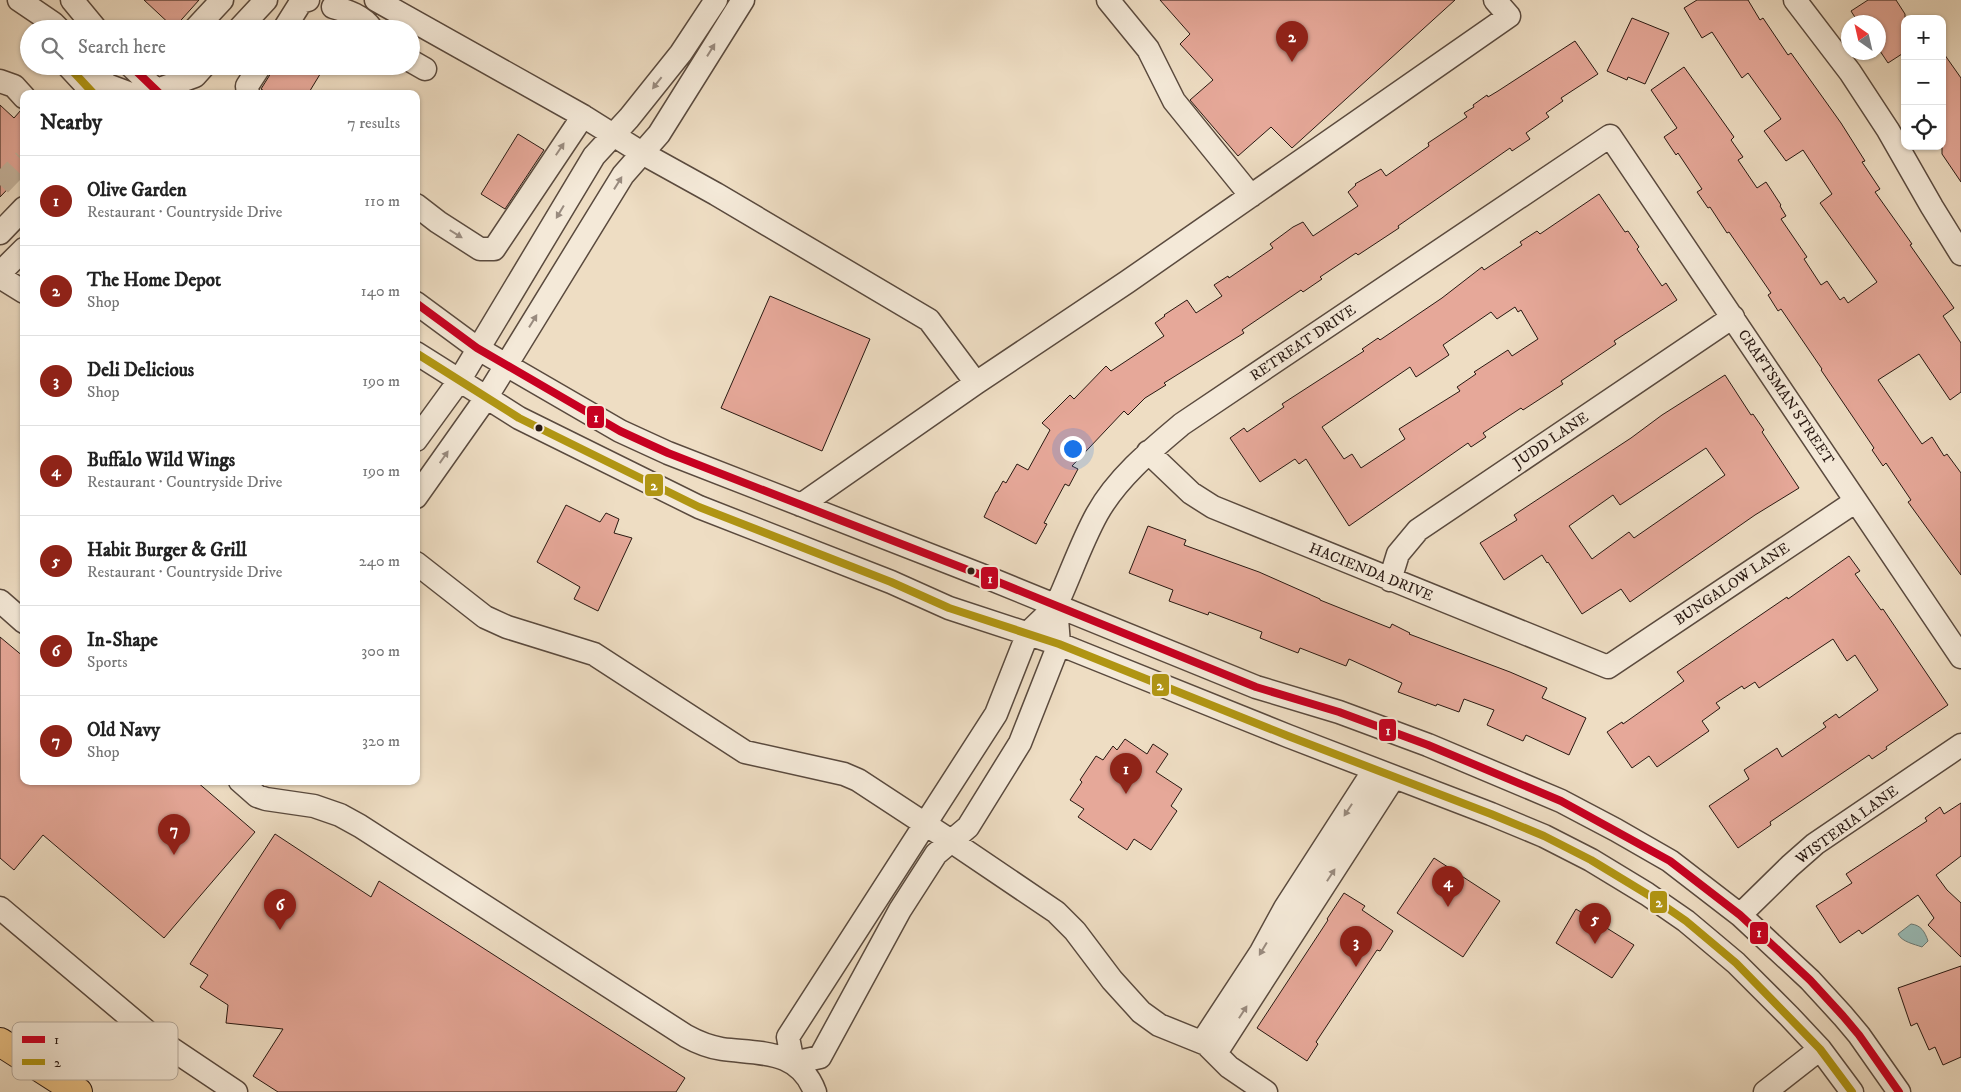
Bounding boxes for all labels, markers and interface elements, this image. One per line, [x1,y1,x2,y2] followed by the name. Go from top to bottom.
[1841,15,1886,60] north arrow
[1901,15,1946,150] map controls
[1901,15,1946,60] button: +
[20,20,420,75] search box
[1276,21,1308,62] pin: 2
[38,34,66,62] icon: search
[78,36,166,59] text: Search here
[707,44,716,57] one-way arrow
[1901,60,1946,105] button: −
[652,76,663,89] one-way arrow
[1901,105,1946,150] button: locate
[40,110,102,136] text: Nearby
[347,113,400,133] text: 7 results
[555,142,565,156] one-way arrow
[614,176,623,190] one-way arrow
[87,179,187,202] text: Olive Garden
[53,191,59,211] text: 1
[364,191,400,211] text: 110 m
[87,202,282,222] text: Restaurant · Countryside Drive
[556,206,565,219] one-way arrow
[449,229,462,238] one-way arrow
[87,269,221,292] text: The Home Depot
[52,281,60,301] text: 2
[361,281,400,301] text: 140 m
[87,292,120,312] text: Shop
[1246,300,1360,385] street label: RETREAT DRIVE
[528,315,537,328] one-way arrow
[1734,326,1839,469] street label: CRAFTSMAN STREET
[87,359,194,382] text: Deli Delicious
[53,371,59,391] text: 3
[362,371,400,391] text: 190 m
[87,382,120,402] text: Shop
[586,405,605,429] line badge: 1
[1508,408,1593,473] street label: JUDD LANE
[593,409,599,427] text: 1
[534,423,544,433] unlabelled marker
[1060,436,1086,462] your location
[87,449,235,472] text: Buffalo Wild Wings
[439,450,449,464] one-way arrow
[51,461,61,481] text: 4
[362,461,400,481] text: 190 m
[87,472,282,492] text: Restaurant · Countryside Drive
[644,473,664,497] line badge: 2
[651,477,659,495] text: 2
[1306,538,1436,606] street label: HACIENDA DRIVE
[1671,538,1794,630] street label: BUNGALOW LANE
[87,539,247,562] text: Habit Burger & Grill
[52,551,60,571] text: 5
[359,551,400,571] text: 240 m
[87,562,282,582] text: Restaurant · Countryside Drive
[966,566,976,576] unlabelled marker
[980,566,999,590] line badge: 1
[987,570,993,588] text: 1
[87,629,158,652] text: In-Shape
[52,641,60,661] text: 6
[361,641,400,661] text: 300 m
[87,652,128,672] text: Sports
[1151,673,1170,697] line badge: 2
[1157,677,1165,695] text: 2
[1378,718,1397,742] line badge: 1
[87,719,160,742] text: Old Navy
[1385,722,1391,740] text: 1
[52,731,60,751] text: 7
[362,731,400,751] text: 320 m
[87,742,120,762] text: Shop
[1110,753,1142,794] pin: 1
[1791,781,1902,869] street label: WISTERIA LANE
[1343,804,1353,817] one-way arrow
[158,814,190,855] pin: 7
[1432,866,1464,907] pin: 4
[1326,869,1336,882] one-way arrow
[264,889,296,930] pin: 6
[1649,890,1668,914] line badge: 2
[1656,894,1664,912] text: 2
[1579,903,1611,944] pin: 5
[1749,921,1769,945] line badge: 1
[1756,924,1762,942] text: 1
[1340,926,1372,967] pin: 3
[1258,942,1267,955] one-way arrow
[1238,1005,1247,1018] one-way arrow
[12,1022,178,1080] legend
[54,1031,59,1049] text: 1
[54,1054,61,1072] text: 2

